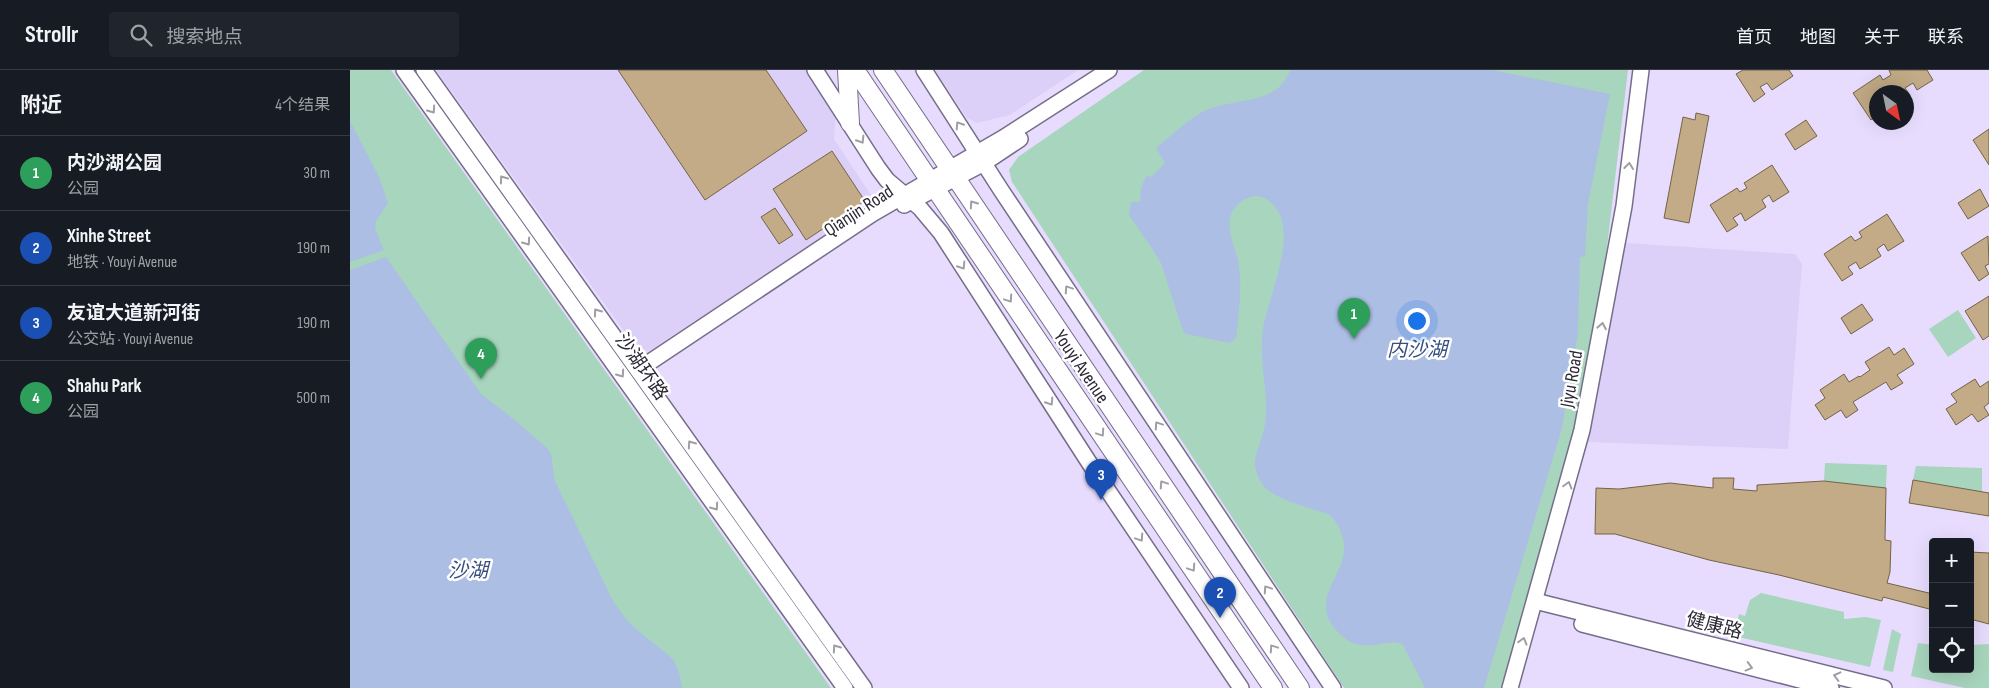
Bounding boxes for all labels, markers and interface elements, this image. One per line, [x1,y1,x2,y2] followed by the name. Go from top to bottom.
[109,12,459,57] search box
[25,20,79,49] text: Strollr
[127,21,155,49] icon: search
[167,26,243,49] text: 搜索地点
[1736,27,1772,48] text: 首页
[1800,27,1836,48] text: 地图
[1864,27,1900,48] text: 关于
[1928,27,1964,48] text: 联系
[1869,85,1914,130] north arrow
[20,93,62,118] text: 附近
[275,96,330,115] text: 4个结果
[427,104,435,113] one-way arrow
[956,121,965,130] one-way arrow
[854,135,864,144] one-way arrow
[67,152,162,175] text: 内沙湖公园
[1623,162,1634,170] one-way arrow
[33,164,39,183] text: 1
[303,164,330,183] text: 30 m
[499,176,509,185] one-way arrow
[67,180,99,199] text: 公园
[820,180,898,242] street label: Qianjin Road
[970,201,979,210] one-way arrow
[67,225,151,248] text: Xinhe Street
[521,236,530,246] one-way arrow
[32,239,40,258] text: 2
[297,239,330,258] text: 190 m
[67,253,177,272] text: 地铁 · Youyi Avenue
[956,260,965,270] one-way arrow
[1065,286,1074,295] one-way arrow
[1003,294,1013,303] one-way arrow
[1338,298,1370,339] pin: 1
[67,302,200,325] text: 友谊大道新河街
[594,308,603,318] one-way arrow
[1404,308,1430,334] your location
[32,314,40,333] text: 3
[297,314,330,333] text: 190 m
[1596,322,1606,330] one-way arrow
[1048,326,1114,408] street label: Youyi Avenue
[610,329,672,405] street label: 沙湖环路
[67,330,193,349] text: 公交站 · Youyi Avenue
[465,338,497,379] pin: 4
[1387,338,1450,362] water label: 内沙湖
[1556,349,1588,410] street label: Jiyu Road
[615,369,624,378] one-way arrow
[67,375,142,398] text: Shahu Park
[32,389,40,408] text: 4
[296,389,330,408] text: 500 m
[1044,397,1053,406] one-way arrow
[67,403,99,422] text: 公园
[1155,421,1164,430] one-way arrow
[1095,428,1104,437] one-way arrow
[688,440,697,450] one-way arrow
[1085,459,1117,500] pin: 3
[1160,480,1169,489] one-way arrow
[1562,481,1572,489] one-way arrow
[709,501,718,511] one-way arrow
[1134,532,1143,542] one-way arrow
[1929,538,1974,673] map controls
[1929,538,1974,583] button: +
[448,559,491,583] water label: 沙湖
[1186,562,1195,572] one-way arrow
[1204,577,1236,618] pin: 2
[1929,583,1974,628] button: −
[1264,585,1273,595] one-way arrow
[1684,608,1744,644] street label: 健康路
[1929,628,1974,673] button: locate
[1518,638,1528,646] one-way arrow
[833,644,842,654] one-way arrow
[1270,644,1279,653] one-way arrow
[1744,661,1753,672] one-way arrow
[1832,671,1841,682] one-way arrow

